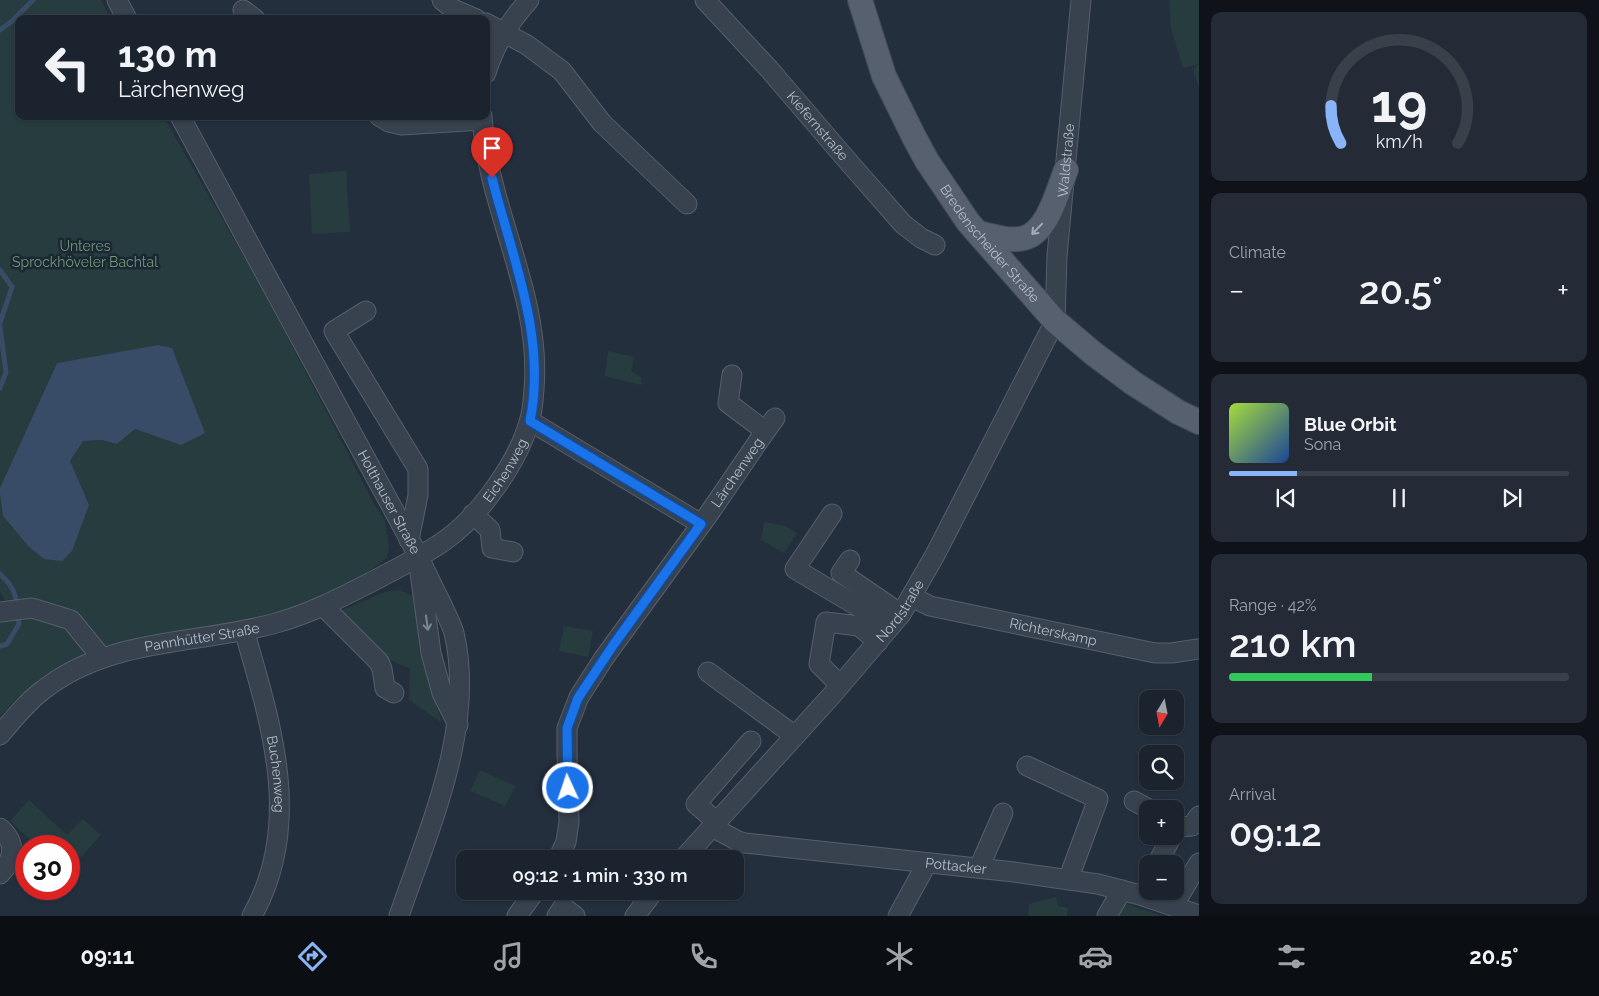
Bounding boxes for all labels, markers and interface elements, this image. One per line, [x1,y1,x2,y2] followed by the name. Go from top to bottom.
[118,34,217,75] text: 130 m
[35,35,100,100] icon: left
[1371,73,1427,134] text: 19
[118,76,245,102] text: Lärchenweg
[784,88,852,164] street label: Kiefernstraße
[1055,123,1077,198] street label: Waldstraße
[471,127,513,178] pin
[1375,131,1423,152] text: km/h
[478,134,506,162] icon: arrive
[937,181,1043,306] street label: Bredenscheider Straße
[1031,222,1043,235] one-way arrow
[12,238,158,270] park label: Unteres Sprockhöveler Bachtal
[1229,243,1286,262] text: Climate
[1359,268,1443,313] text: 20.5°
[1229,274,1244,307] text: −
[1557,274,1569,307] text: +
[1304,413,1396,435] text: Blue Orbit
[708,435,766,510] street label: Lärchenweg
[1304,435,1341,454] text: Sona
[479,436,530,505] street label: Eichenweg
[355,447,424,557] street label: Holthauser Straße
[1272,484,1300,512] icon: previous
[1385,484,1413,512] icon: pause
[1498,484,1526,512] icon: next
[873,577,927,645] street label: Nordstraße
[1229,596,1316,615] text: Range · 42%
[422,614,432,630] one-way arrow
[1008,615,1099,649] street label: Richterskamp
[143,619,261,655] street label: Pannhütter Straße
[1229,621,1357,666] text: 210 km
[1139,690,1184,735] north arrow
[1139,690,1184,900] map controls
[264,734,287,813] street label: Buchenweg
[1139,745,1184,790] button: search
[541,761,593,813] position arrow
[1229,785,1276,804] text: Arrival
[1139,800,1184,845] button: +
[1229,810,1322,855] text: 09:12
[15,835,80,900] speed limit sign: 30
[924,854,988,877] street label: Pottacker
[1139,855,1184,900] button: −
[512,864,688,886] text: 09:12 · 1 min · 330 m
[295,939,330,974] icon: directions
[491,939,526,974] icon: music
[686,939,721,974] icon: phone
[882,939,917,974] icon: climate
[1078,939,1113,974] icon: car
[1274,939,1309,974] icon: filters
[80,943,134,969] text: 09:11
[1469,943,1519,969] text: 20.5°

